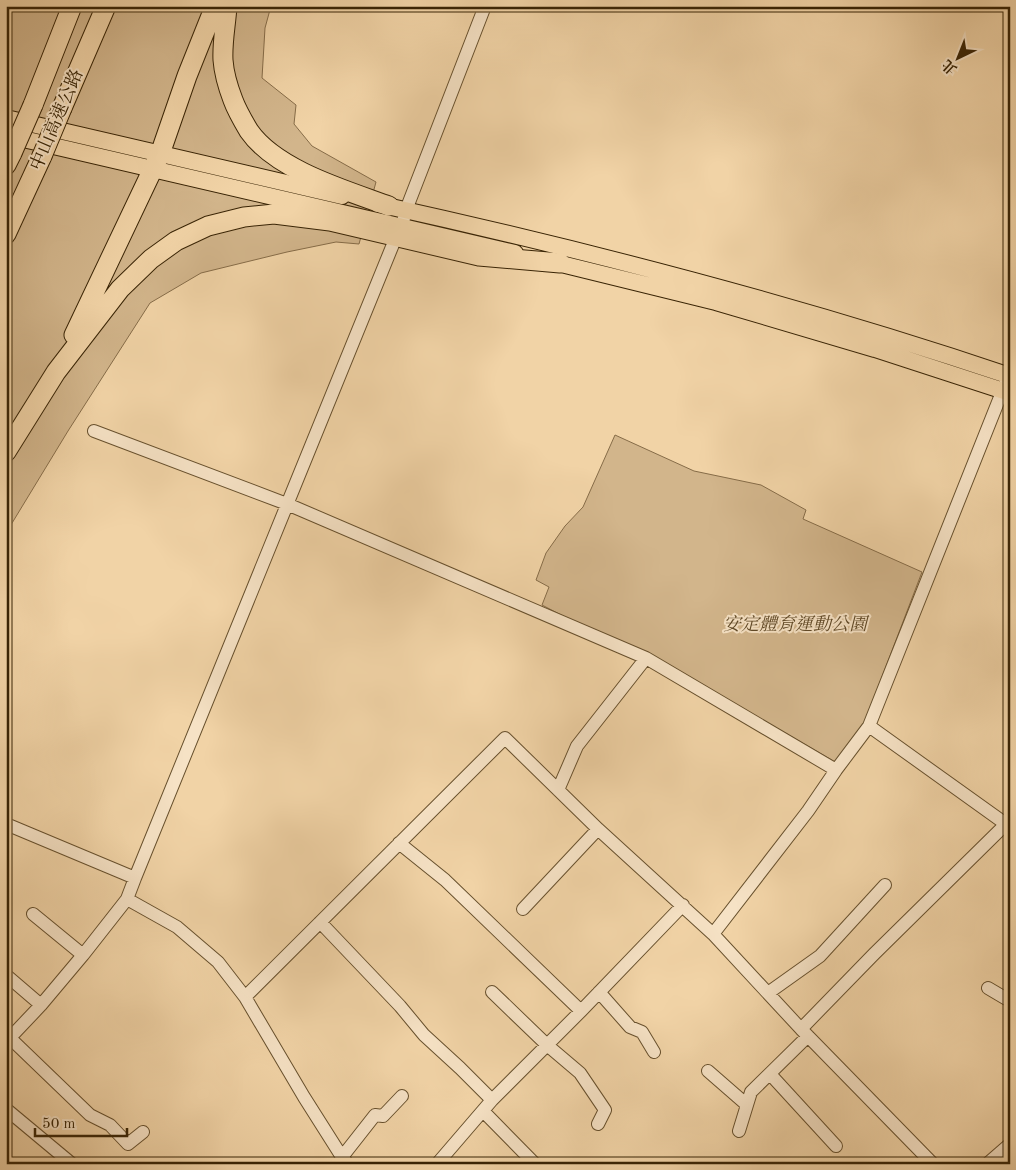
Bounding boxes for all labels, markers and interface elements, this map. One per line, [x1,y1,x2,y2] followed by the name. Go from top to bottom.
[934,32,984,82] north arrow
[939,57,960,77] text: 北
[26,66,86,173] street label: 中山高速公路
[723,614,870,634] park label: 安定體育運動公園
[35,1105,128,1137] scale bar
[42,1117,76,1132] text: 50 m

